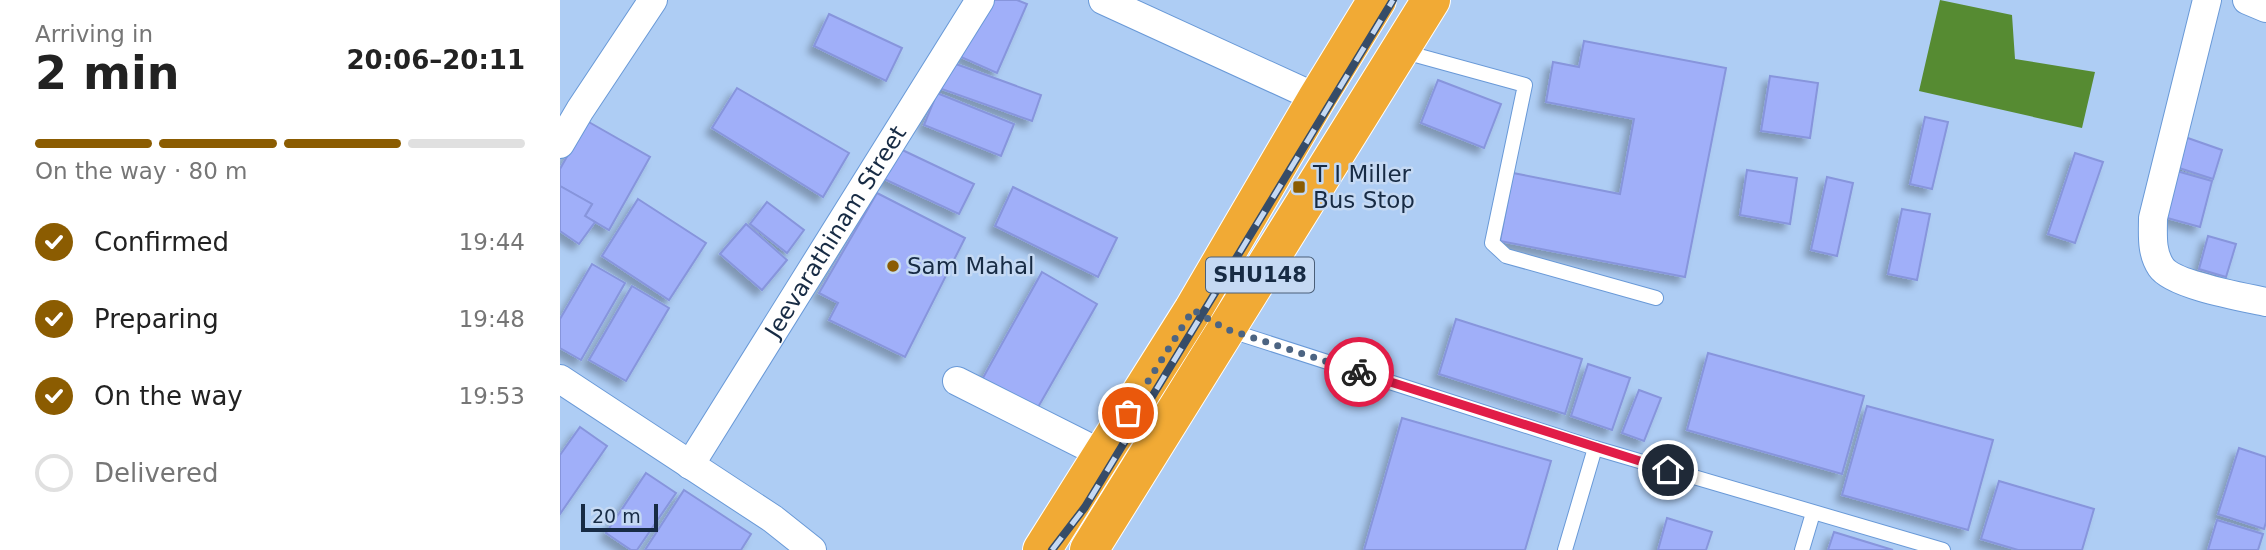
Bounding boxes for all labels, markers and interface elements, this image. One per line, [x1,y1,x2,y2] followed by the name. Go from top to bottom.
[35,21,153,47] text: Arriving in
[346,45,525,75] text: 20:06–20:11
[35,46,179,100] text: 2 min
[759,121,911,344] street label: Jeevarathinam Street
[35,158,247,184] text: On the way · 80 m
[1312,161,1415,213] place label: T I Miller Bus Stop
[1291,179,1307,195] marker: T I Miller Bus Stop
[35,223,73,261] icon: check
[94,227,229,257] text: Confirmed
[459,229,525,255] text: 19:44
[907,253,1034,279] place label: Sam Mahal
[885,258,901,274] marker: Sam Mahal
[1206,258,1314,292] road number: SHU148
[35,300,73,338] icon: check
[94,304,219,334] text: Preparing
[459,306,525,332] text: 19:48
[1324,337,1394,407] courier
[1340,353,1378,391] icon: bike
[35,377,73,415] icon: check
[94,381,243,411] text: On the way
[459,383,525,409] text: 19:53
[1098,383,1158,443] pin
[1109,394,1147,432] icon: bag
[1638,440,1698,500] pin
[1649,451,1687,489] icon: home
[94,458,218,488] text: Delivered
[581,501,658,533] scale bar
[592,505,641,527] text: 20 m

